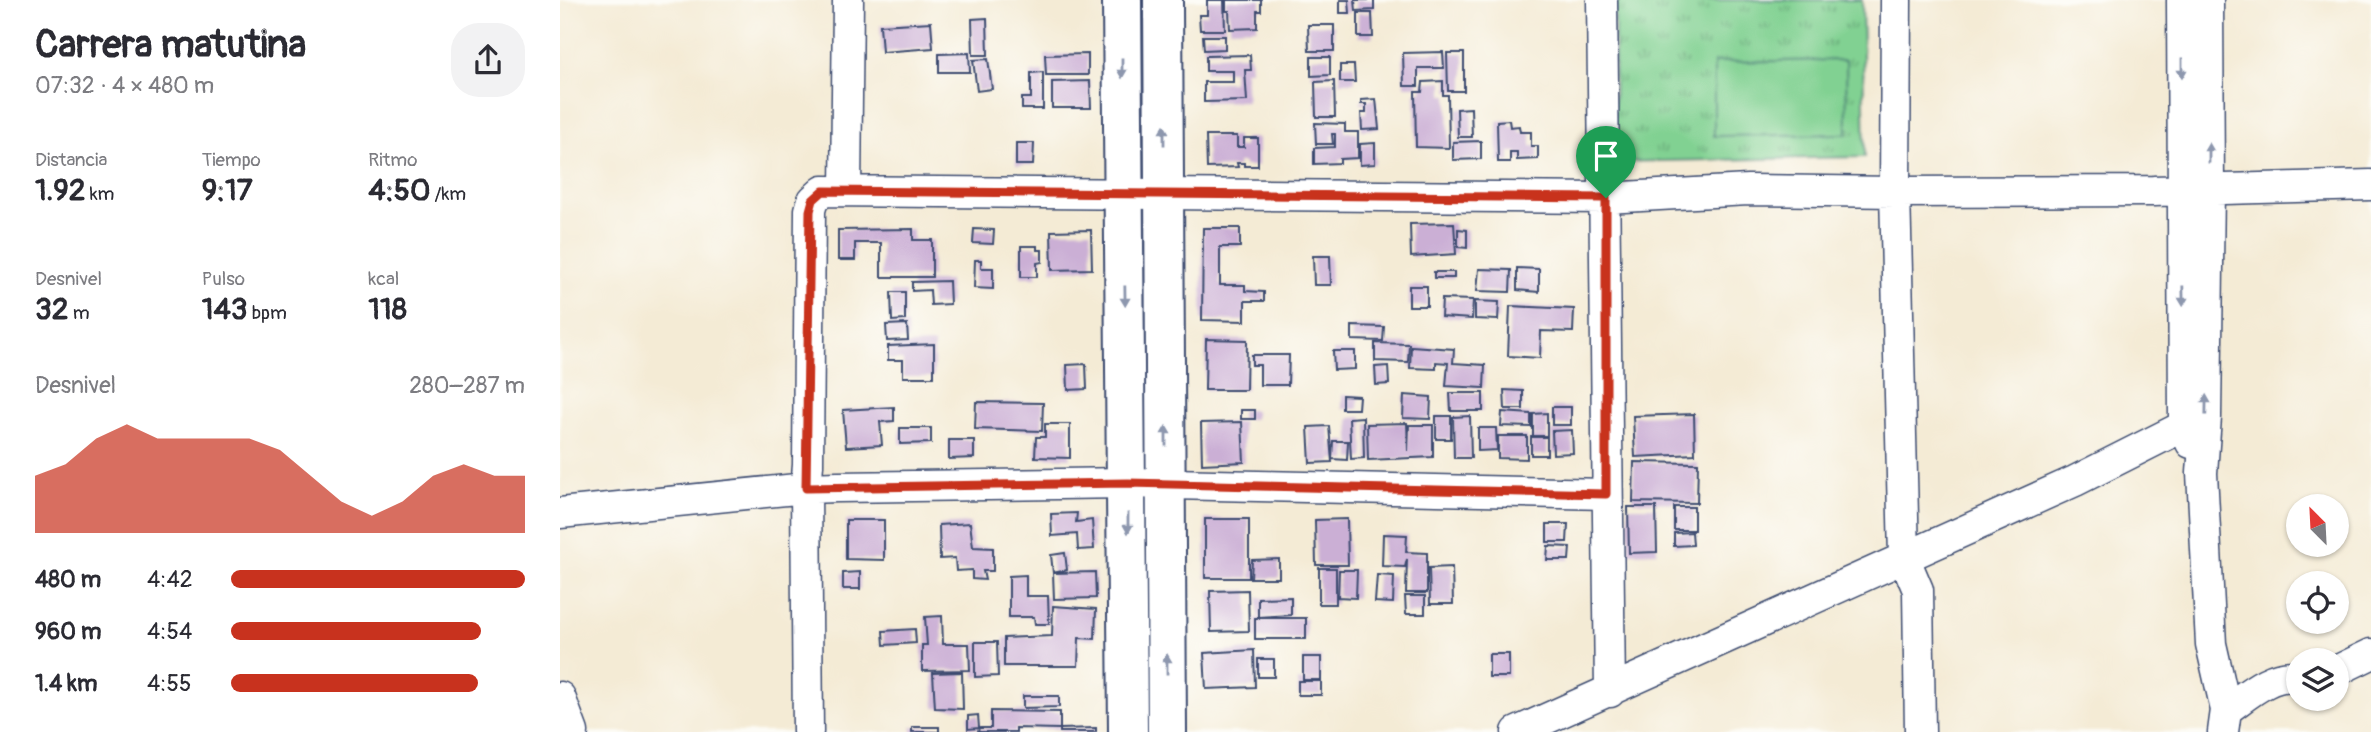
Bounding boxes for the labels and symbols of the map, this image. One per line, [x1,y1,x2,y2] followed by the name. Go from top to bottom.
[1117,57,1128,79] one-way arrow
[2176,57,2188,79] one-way arrow
[1158,124,1170,146] one-way arrow
[1576,126,1636,198] pin
[2203,141,2215,163] one-way arrow
[1119,285,1131,307] one-way arrow
[2177,285,2189,307] one-way arrow
[2200,393,2212,415] one-way arrow
[1160,425,1172,447] one-way arrow
[2286,494,2348,556] north arrow
[1122,512,1134,534] one-way arrow
[1161,653,1173,675] one-way arrow

